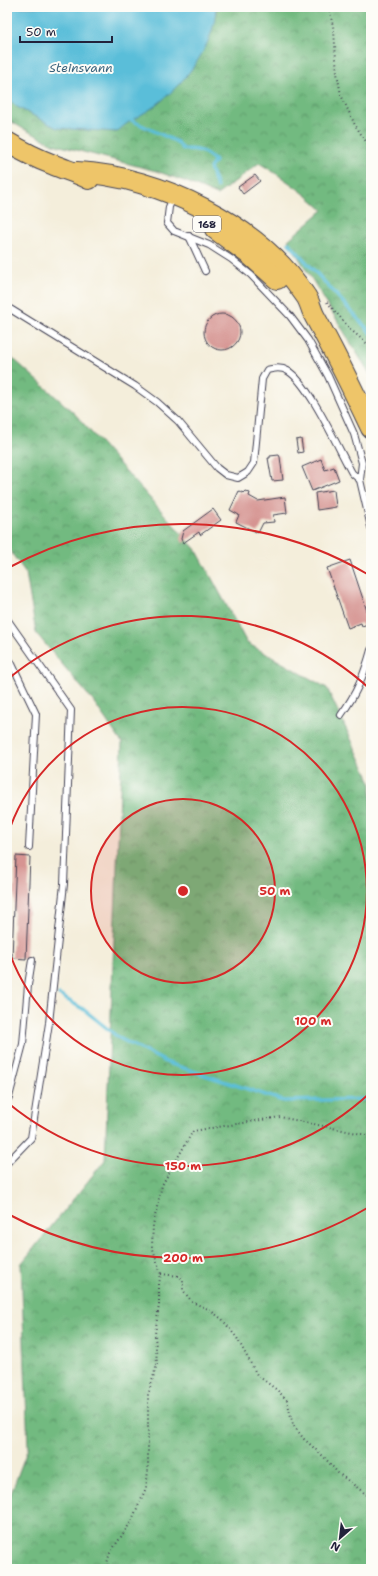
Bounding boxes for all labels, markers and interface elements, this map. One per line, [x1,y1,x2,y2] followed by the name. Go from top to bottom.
[20,18,112,44] scale bar
[26,24,56,40] text: 50 m
[49,60,113,76] water label: Steinsvann
[193,216,221,232] road number: 168
[260,883,291,899] text: 50 m
[176,884,190,898] centre of rings
[295,1013,332,1029] text: 100 m
[165,1158,201,1174] text: 150 m
[163,1250,203,1266] text: 200 m
[320,1518,360,1558] north arrow
[328,1538,343,1555] text: N

